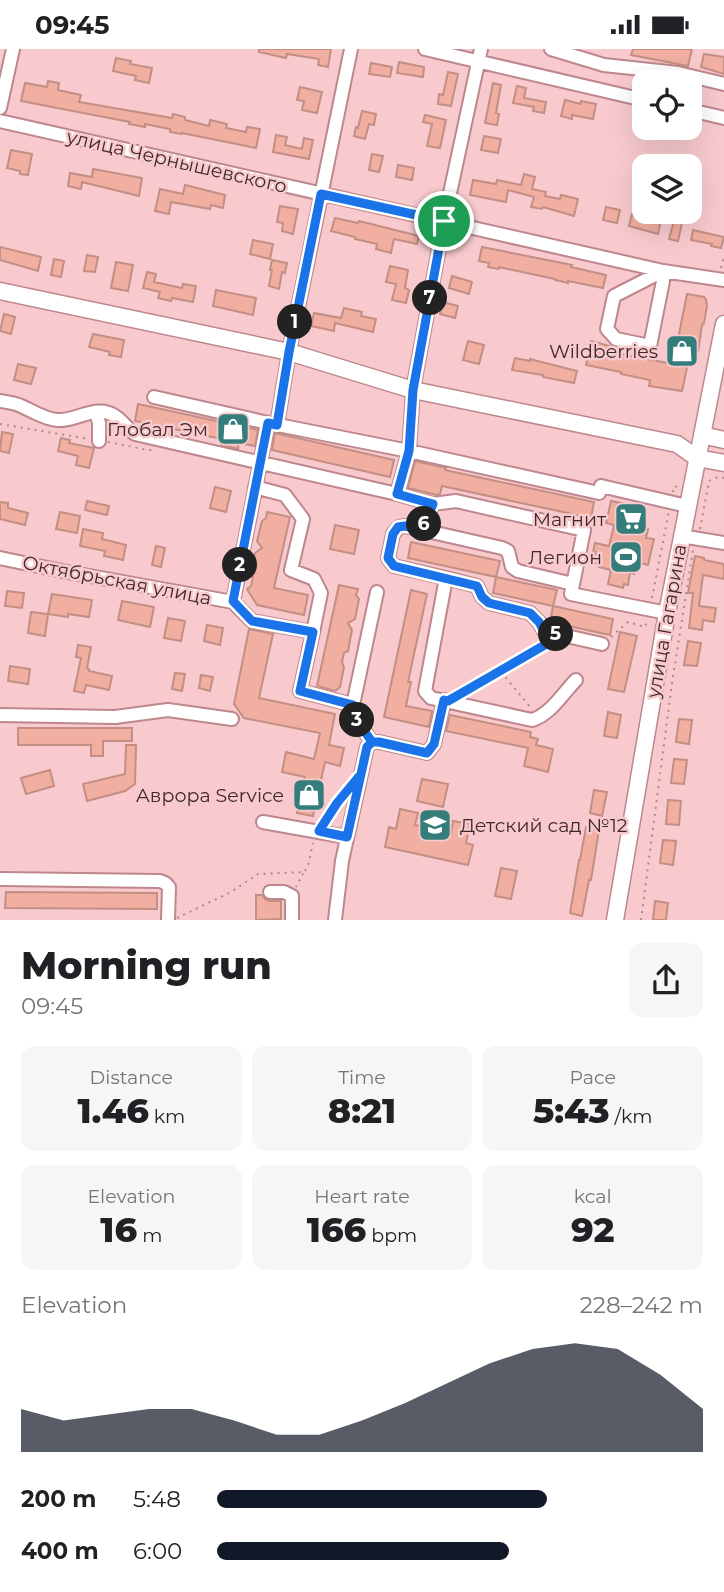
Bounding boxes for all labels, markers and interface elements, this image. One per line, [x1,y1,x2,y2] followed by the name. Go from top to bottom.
[35,9,109,41] text: 09:45
[632,70,702,224] map controls
[632,70,702,140] button: locate
[63,125,289,198] street label: улица Чернышевского
[632,154,702,224] button: layers
[414,191,474,251] pin
[425,202,463,240] icon: arrive
[412,281,448,315] pin: 7
[424,286,435,309] text: 7
[278,305,312,339] pin: 1
[291,310,298,333] text: 1
[663,332,701,370] shop icon: Wildberries
[549,340,658,363] place label: Wildberries
[214,410,252,448] shop icon: Глобал Эм
[107,418,208,441] place label: Глобал Эм
[612,500,650,538] supermarket icon: Магнит
[406,507,442,541] pin: 6
[533,508,606,531] place label: Магнит
[417,512,430,535] text: 6
[607,538,645,576] sports icon: Легион
[641,542,691,701] street label: улица Гагарина
[528,546,602,569] place label: Легион
[222,547,258,583] pin: 2
[20,551,213,610] street label: Октябрьская улица
[234,553,245,576] text: 2
[538,617,574,651] pin: 5
[550,622,561,645] text: 5
[340,703,374,737] pin: 3
[351,708,362,731] text: 3
[290,776,328,814] shop icon: Аврора Service
[136,784,284,807] place label: Аврора Service
[416,806,454,844] school or university icon: Детский сад №12
[460,814,628,837] place label: Детский сад №12
[21,942,272,989] text: Morning run
[629,943,703,1017] button: share
[21,992,83,1020] text: 09:45
[90,1066,173,1089] text: Distance
[338,1066,386,1089] text: Time
[569,1066,616,1089] text: Pace
[77,1089,149,1132] text: 1.46
[328,1089,396,1132] text: 8:21
[533,1089,610,1132] text: 5:43
[149,1105,185,1128] text: km
[610,1105,652,1128] text: /km
[87,1185,175,1208] text: Elevation
[314,1185,410,1208] text: Heart rate
[574,1185,612,1208] text: kcal
[100,1208,137,1251] text: 16
[307,1208,366,1251] text: 166
[571,1208,614,1251] text: 92
[137,1224,162,1247] text: m
[366,1224,417,1247] text: bpm
[21,1291,127,1319] text: Elevation
[580,1291,703,1319] text: 228–242 m
[21,1485,96,1513] text: 200 m
[133,1485,181,1513] text: 5:48
[21,1537,99,1565] text: 400 m
[133,1537,182,1565] text: 6:00

